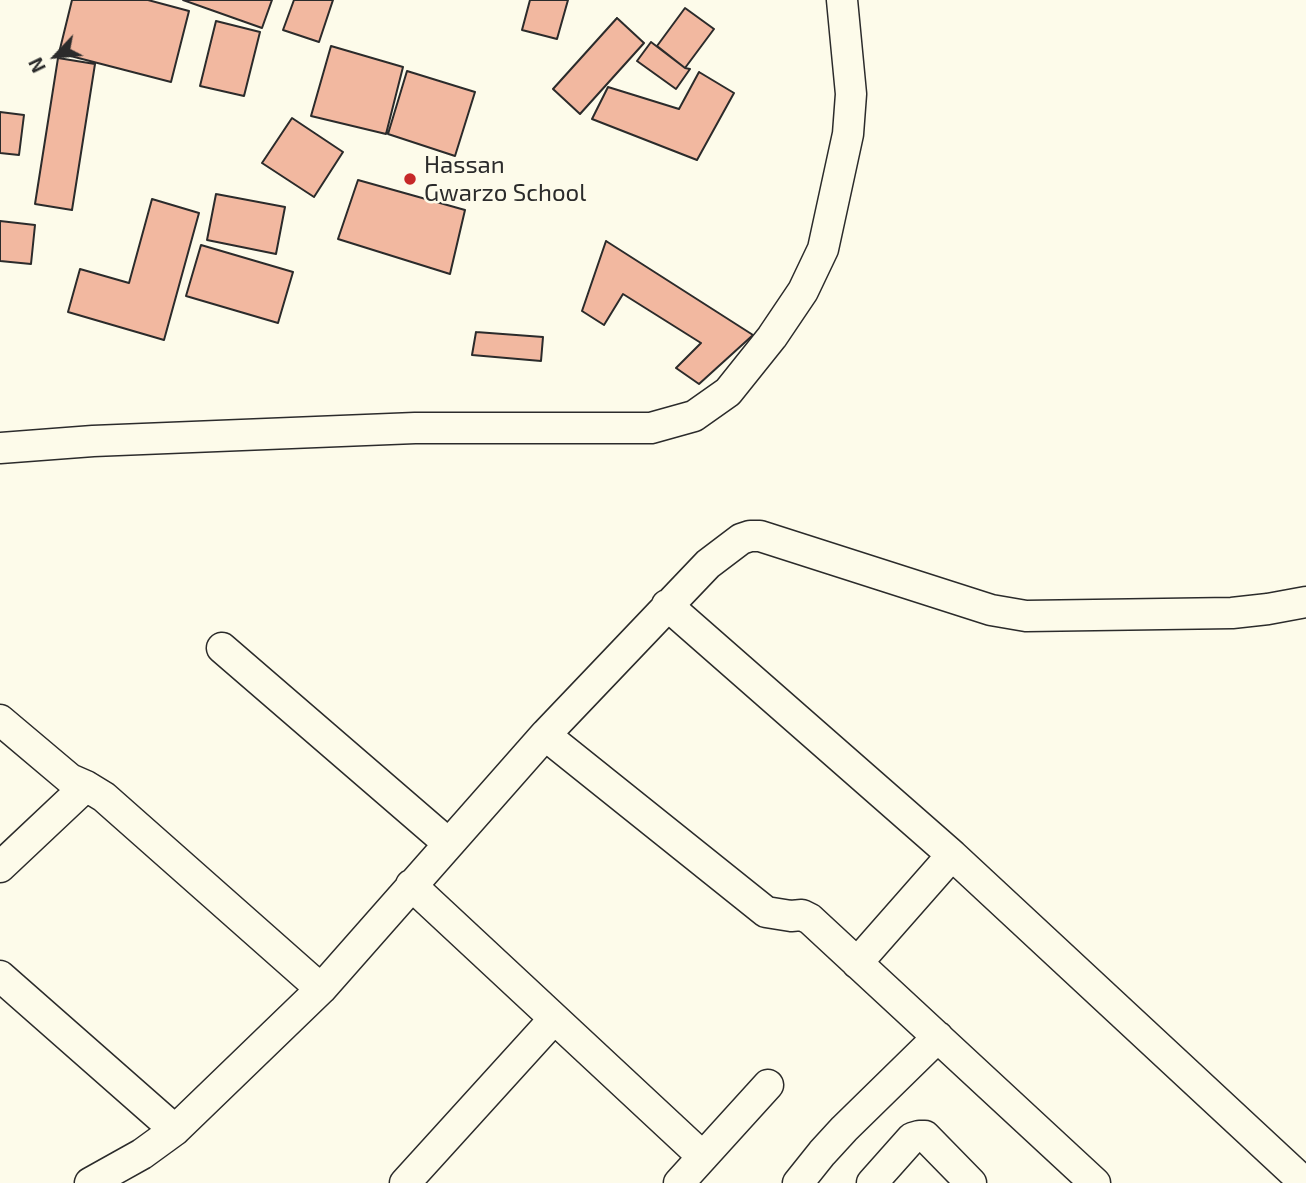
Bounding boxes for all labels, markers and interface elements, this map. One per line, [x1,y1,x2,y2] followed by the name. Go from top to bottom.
[21,21,91,91] north arrow
[23,54,50,77] text: N
[424,151,586,207] place label: Hassan Gwarzo School
[402,171,418,187] marker: Hassan Gwarzo School

